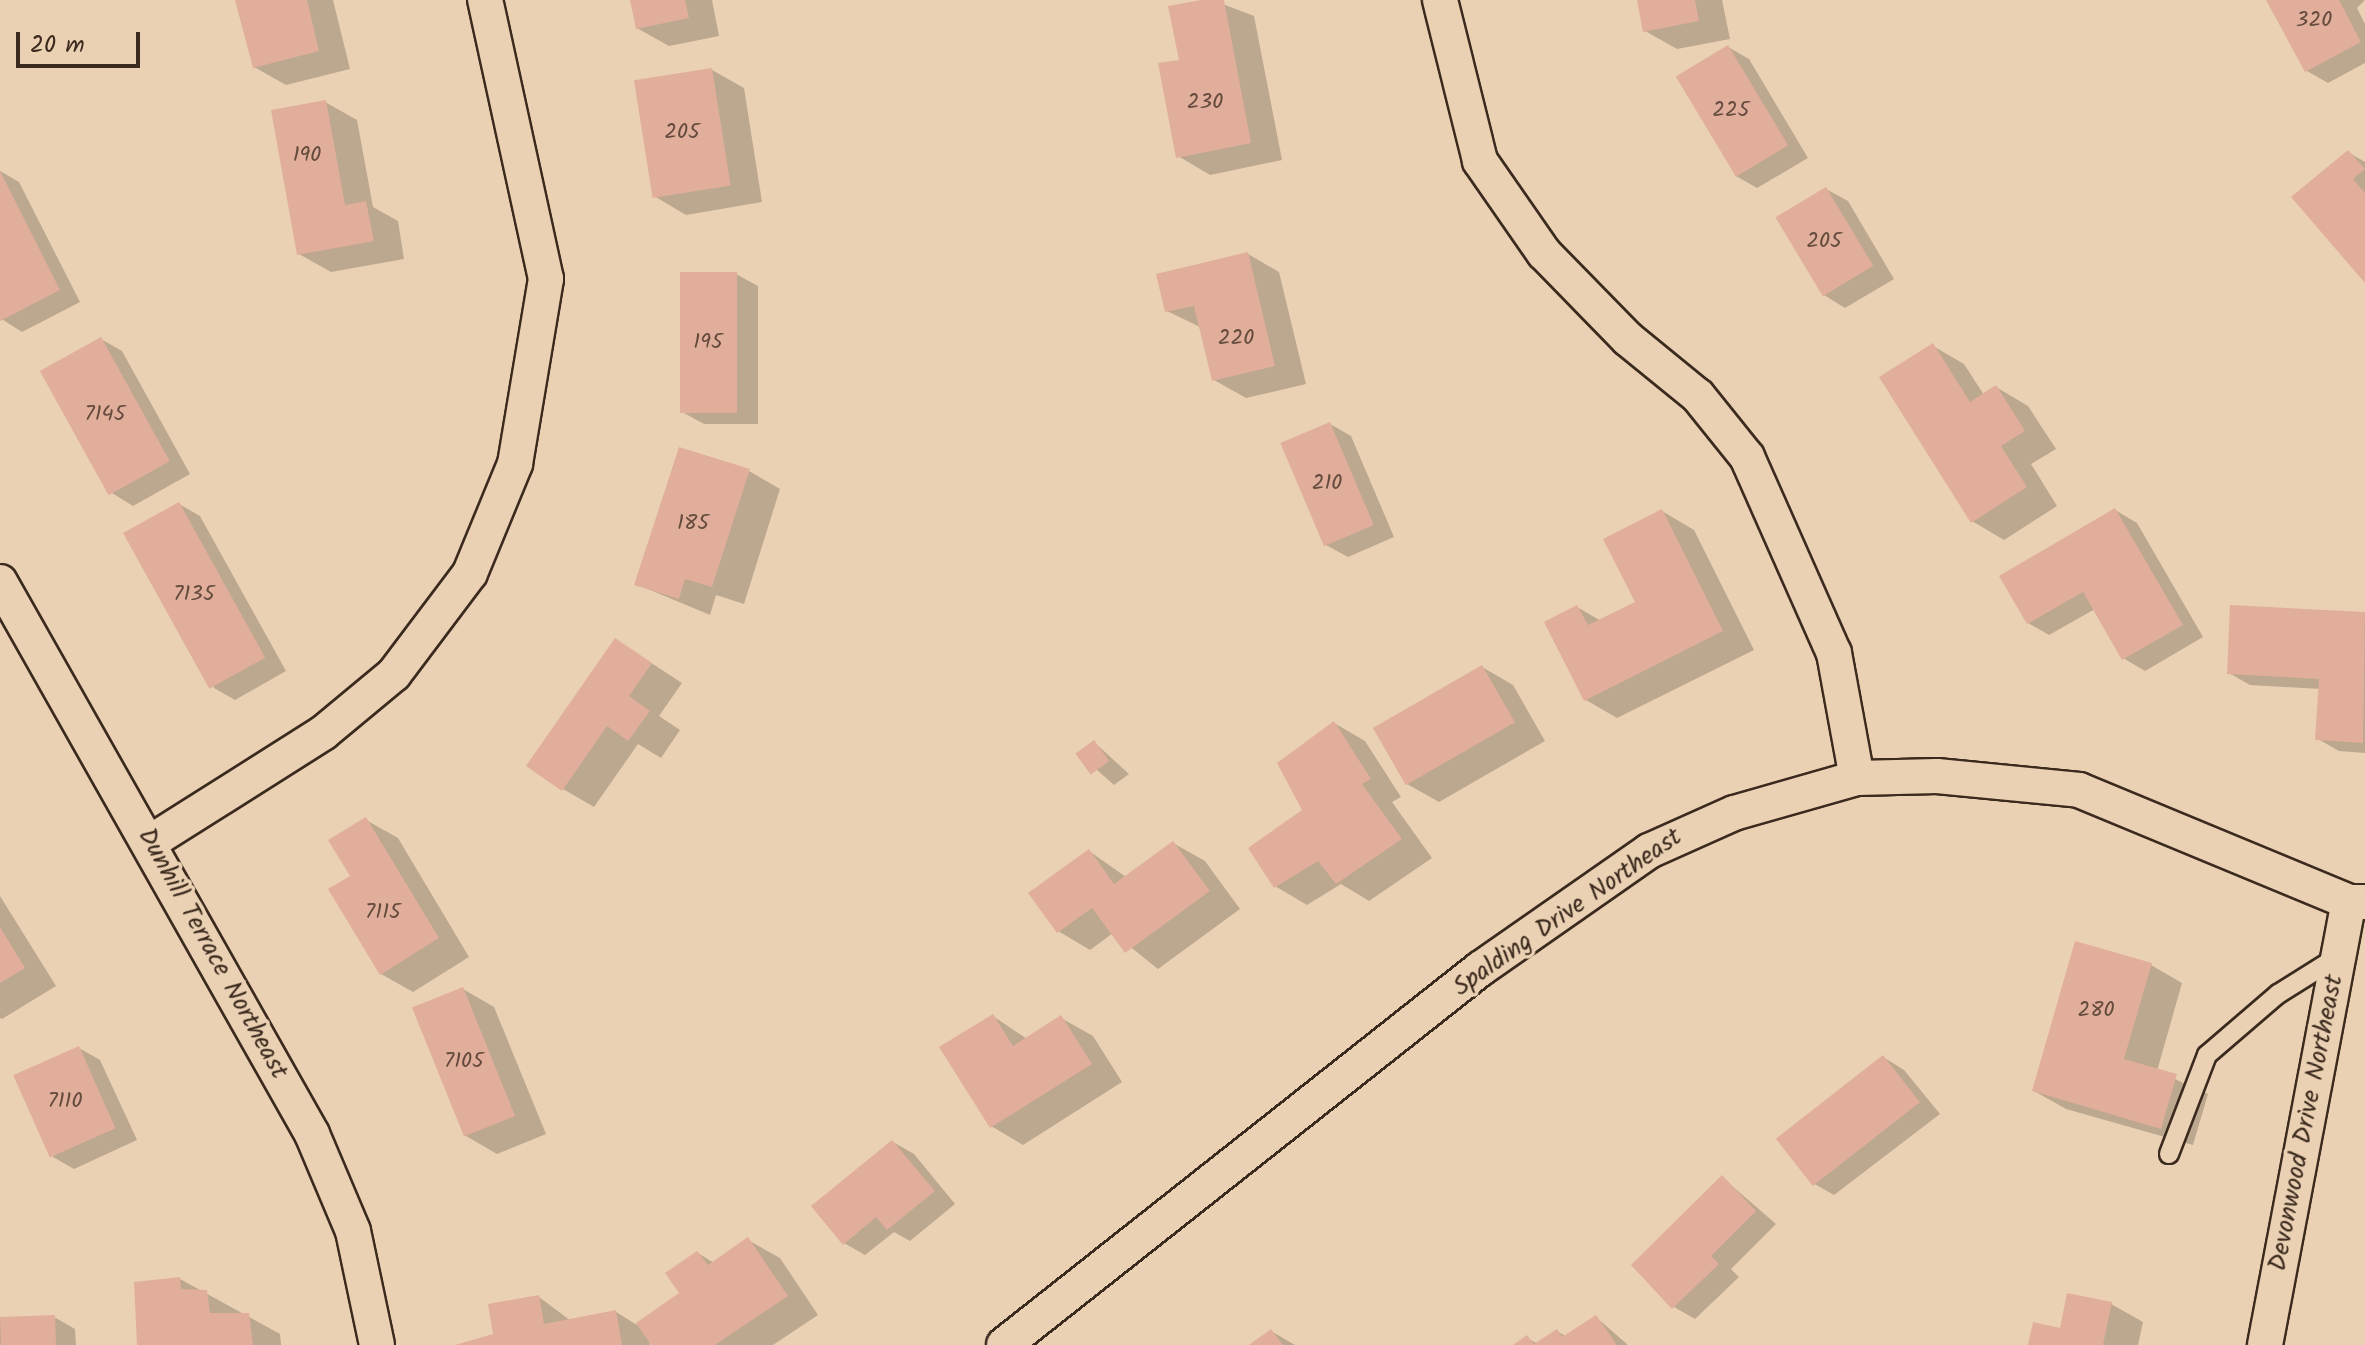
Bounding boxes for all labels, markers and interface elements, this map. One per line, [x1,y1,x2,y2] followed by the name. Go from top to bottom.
[2296,8,2332,34] house number: 320
[20,16,144,66] scale bar
[30,26,85,65] text: 20 m
[1187,90,1223,116] house number: 230
[1712,98,1750,124] house number: 225
[664,120,700,146] house number: 205
[293,143,321,169] house number: 190
[1806,229,1842,255] house number: 205
[1218,326,1254,352] house number: 220
[693,330,723,356] house number: 195
[85,402,125,428] house number: 7145
[1312,471,1342,497] house number: 210
[677,511,709,537] house number: 185
[173,582,215,608] house number: 7135
[1448,822,1688,1004] street label: Spalding Drive Northeast
[130,823,294,1085] street label: Dunhill Terrace Northeast
[365,900,401,926] house number: 7115
[2263,972,2351,1274] street label: Devonwood Drive Northeast
[2077,998,2115,1024] house number: 280
[444,1049,484,1075] house number: 7105
[48,1089,82,1115] house number: 7110

